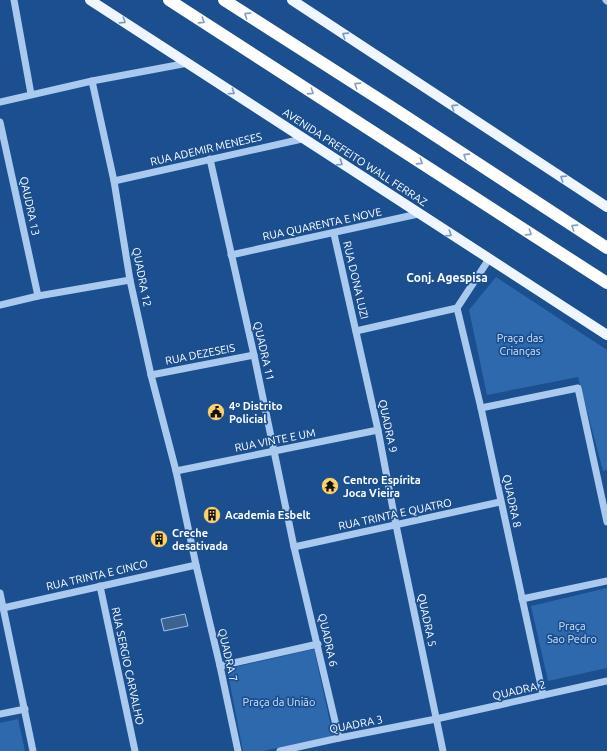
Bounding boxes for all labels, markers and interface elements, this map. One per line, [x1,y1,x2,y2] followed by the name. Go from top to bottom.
[244,12,251,20] one-way arrow
[118,16,125,23] one-way arrow
[198,16,205,24] one-way arrow
[342,32,349,40] one-way arrow
[354,82,361,90] one-way arrow
[227,87,234,94] one-way arrow
[307,87,314,95] one-way arrow
[451,104,458,111] one-way arrow
[281,106,429,208] street label: AVENIDA PREFEITO WALL FERRAZ
[149,130,263,168] street label: RUA ADEMIR MENESES
[463,154,470,161] one-way arrow
[336,158,343,166] one-way arrow
[416,158,423,165] one-way arrow
[18,175,42,237] street label: QAUDRA 13
[560,175,567,183] one-way arrow
[261,206,383,242] street label: RUA QUARENTA E NOVE
[571,224,578,232] one-way arrow
[525,228,532,235] one-way arrow
[445,229,452,237] one-way arrow
[341,240,371,320] street label: RUA DONA LUZI
[130,246,154,308] street label: QUADRA 12
[406,271,488,284] district label: Conj. Agespisa
[251,320,277,382] street label: QUADRA 11
[497,332,543,357] park label: Praça das Crianças
[164,341,236,367] street label: RUA DEZESEIS
[377,398,399,454] street label: QUADRA 9
[229,400,283,425] place label: 4º Distrito Policial
[206,402,226,422] public building icon: 4º Distrito Policial
[233,426,317,454] street label: RUA VINTE E UM
[501,473,523,529] street label: QUADRA 8
[343,474,421,499] place label: Centro Espírita Joca Vieira
[320,476,340,496] temple icon: Centro Espírita Joca Vieira
[337,496,453,532] street label: RUA TRINTA E QUATRO
[202,505,222,525] building icon: Academia Esbelt
[225,509,311,521] place label: Academia Esbelt
[172,527,228,552] place label: Creche desativada
[149,529,169,549] building icon: Creche desativada
[45,557,149,593] street label: RUA TRINTA E CINCO
[416,592,438,648] street label: QUADRA 5
[110,606,146,726] street label: RUA SERGIO CARVALHO
[316,612,340,668] street label: QUADRA 6
[547,620,597,645] park label: Praça Sao Pedro
[216,627,240,683] street label: QUADRA 7
[491,678,547,702] street label: QUADRA 2
[243,696,315,708] park label: Praça da União
[328,713,384,735] street label: QUADRA 3

